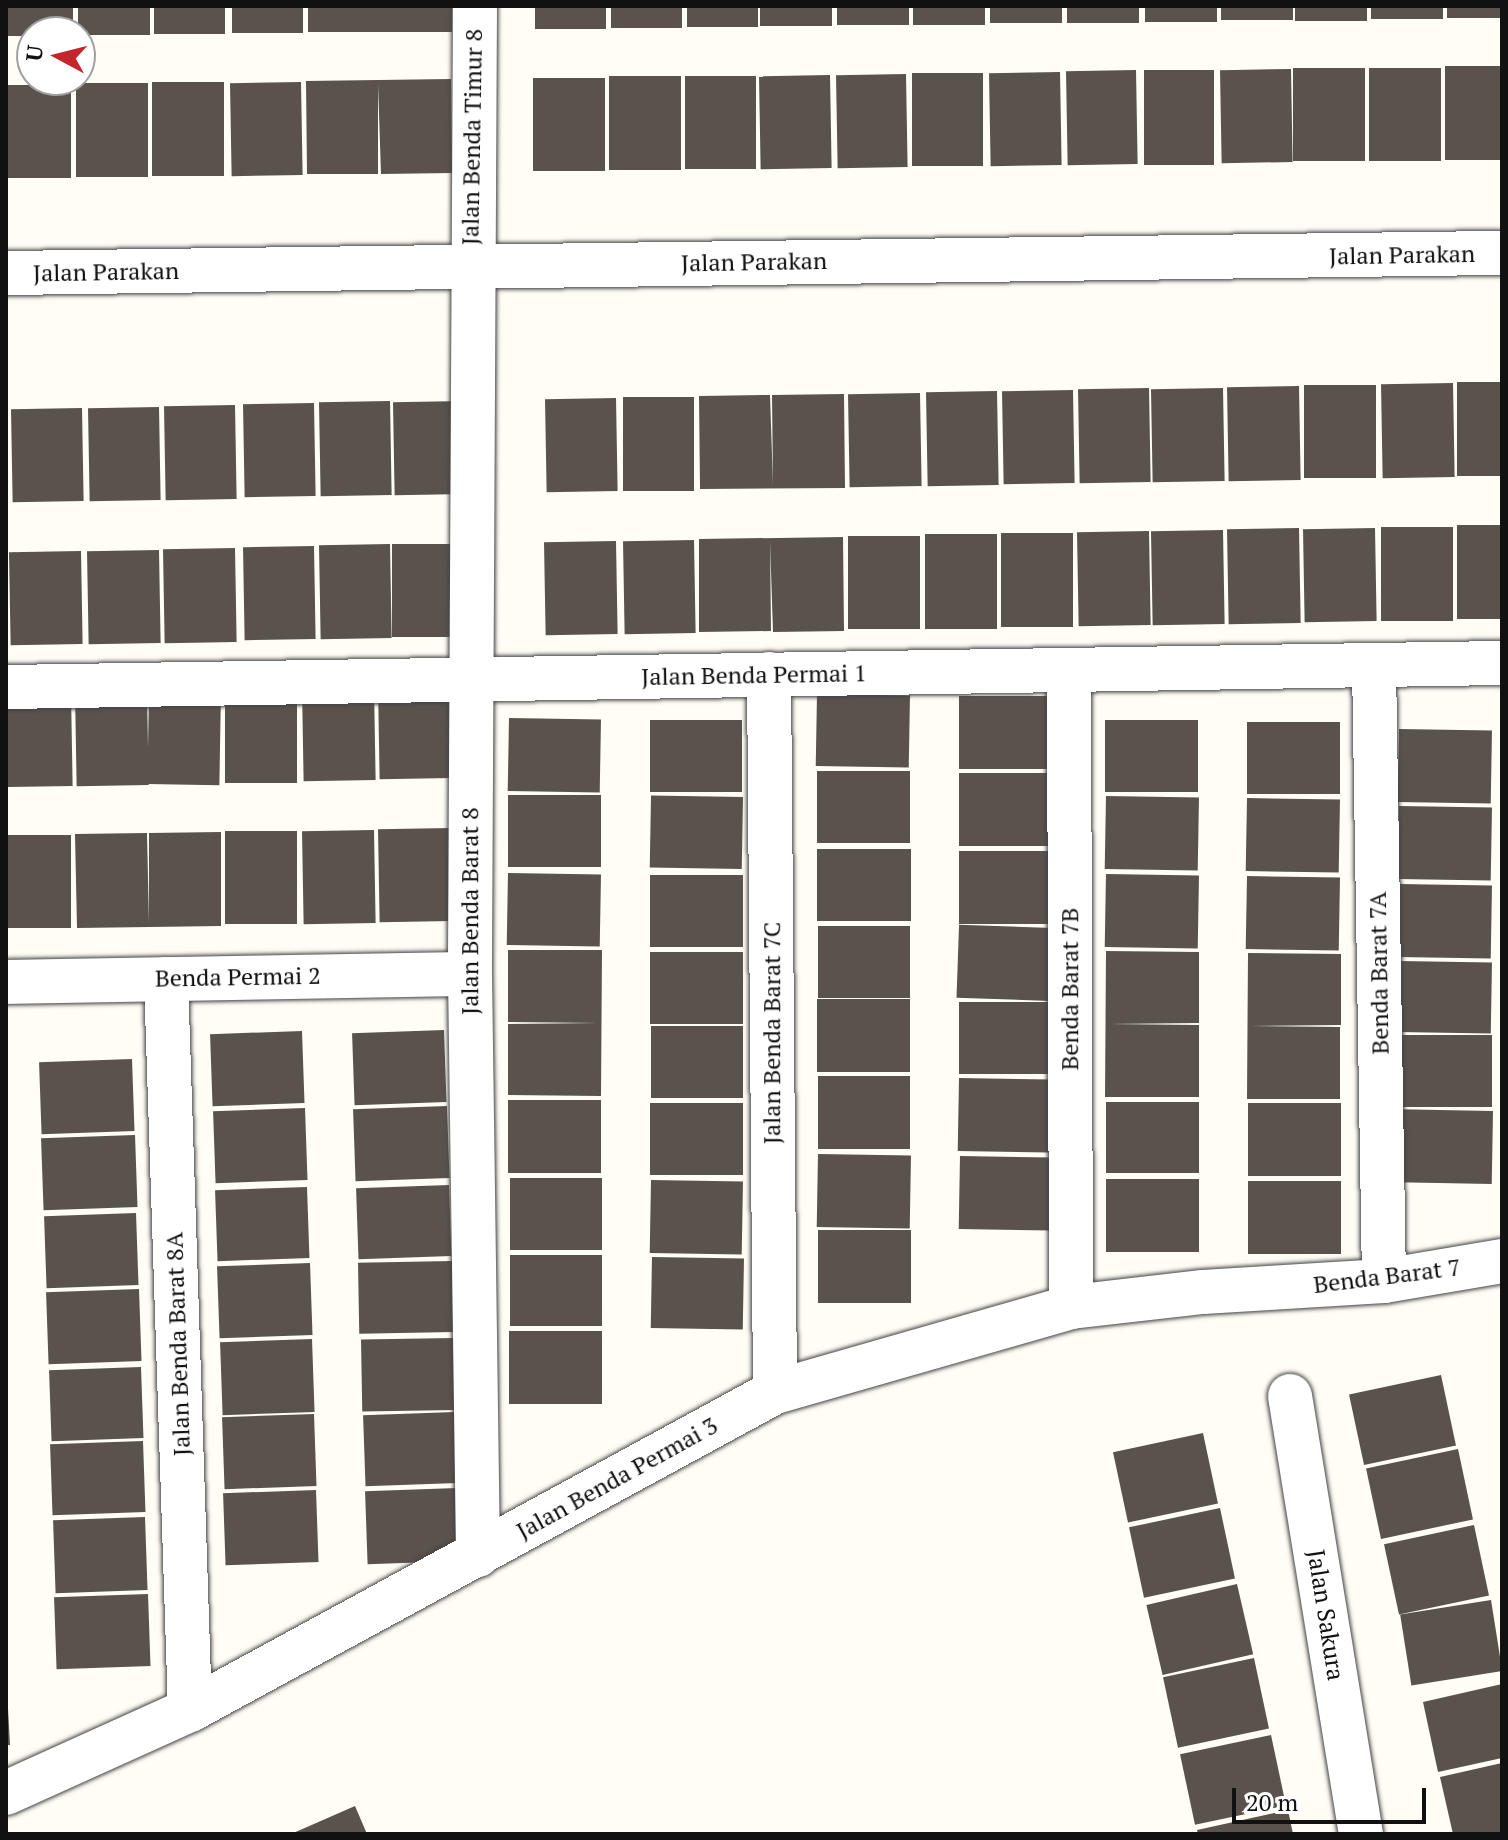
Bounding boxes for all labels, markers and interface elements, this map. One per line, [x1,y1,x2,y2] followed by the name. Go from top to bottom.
[16,16,96,96] north arrow
[456,29,488,245] street label: Jalan Benda Timur 8
[18,44,49,63] text: U
[1329,239,1475,271] street label: Jalan Parakan
[681,246,827,278] street label: Jalan Parakan
[33,256,179,288] street label: Jalan Parakan
[641,659,867,691] street label: Jalan Benda Permai 1
[456,807,484,1015] street label: Jalan Benda Barat 8
[1363,891,1395,1055] street label: Benda Barat 7A
[1056,908,1084,1070] street label: Benda Barat 7B
[758,922,786,1144] street label: Jalan Benda Barat 7C
[155,961,321,993] street label: Benda Permai 2
[160,1231,196,1457] street label: Jalan Benda Barat 8A
[1312,1253,1462,1299] street label: Benda Barat 7
[511,1411,723,1545] street label: Jalan Benda Permai 3
[1301,1547,1351,1683] street label: Jalan Sakura
[1236,1772,1430,1822] scale bar
[1246,1786,1298,1818] text: 20 m

